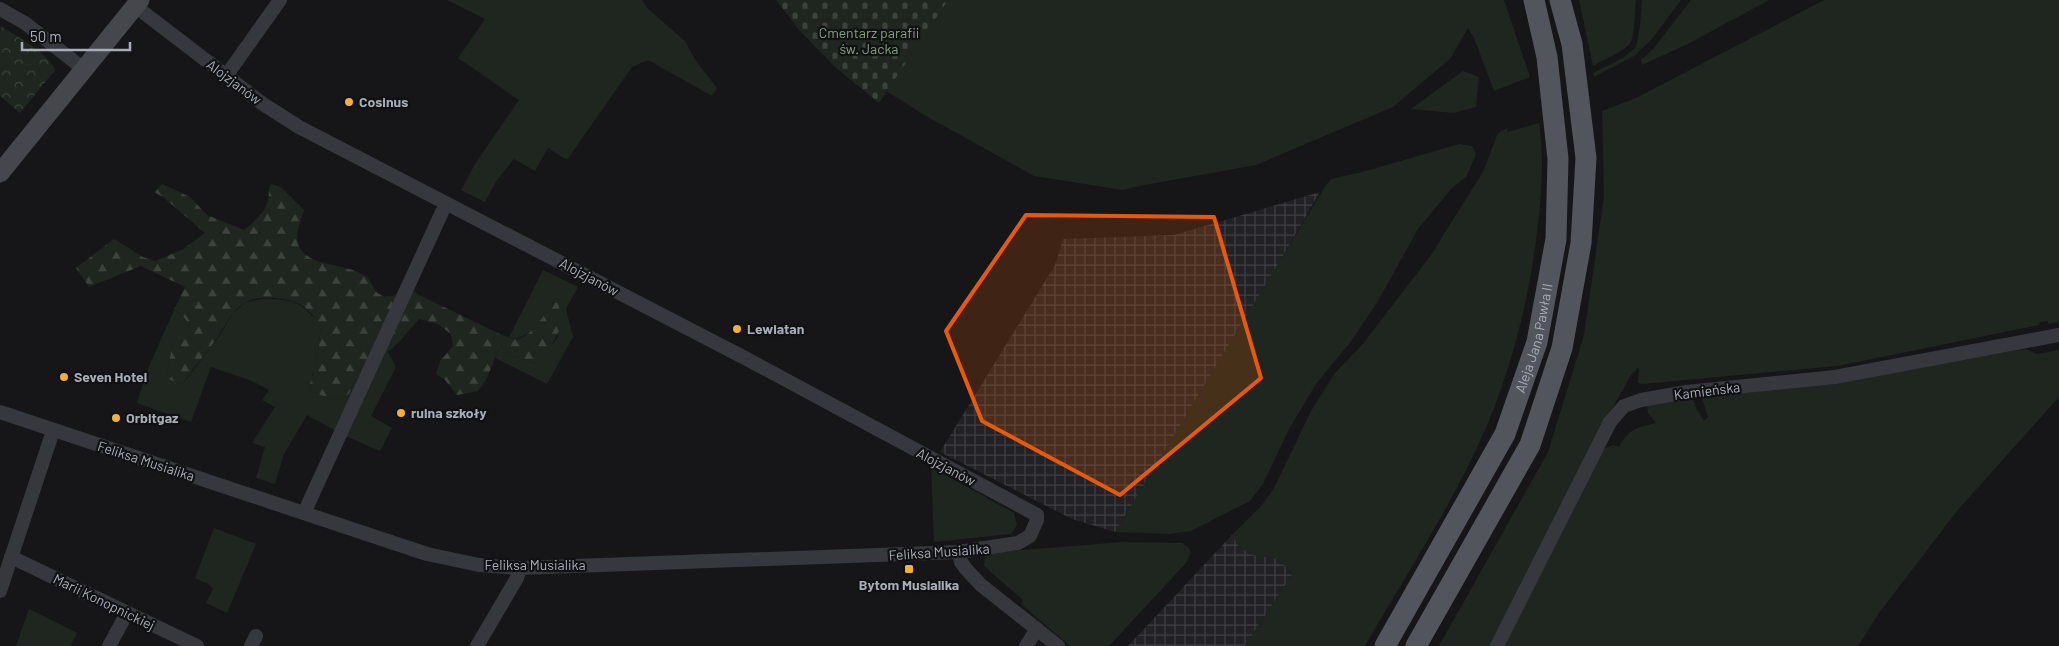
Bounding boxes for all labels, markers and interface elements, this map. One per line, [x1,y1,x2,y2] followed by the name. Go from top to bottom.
[22,20,130,52] scale bar
[819,24,919,57] park label: Cmentarz parafii św. Jacka
[30,27,62,45] text: 50 m
[203,55,265,108] street label: Alojzjanów
[359,93,408,110] place label: Cosinus
[343,96,355,108] marker: Cosinus
[557,254,622,299] street label: Alojzjanów
[1511,282,1556,395] street label: Aleja Jana Pawła II
[747,320,804,337] place label: Lewiatan
[731,323,743,335] marker: Lewiatan
[74,368,147,385] place label: Seven Hotel
[58,371,70,383] marker: Seven Hotel
[1673,378,1741,403] street label: Kamieńska
[411,404,487,421] place label: ruina szkoły
[395,407,407,419] marker: ruina szkoły
[126,409,179,426] place label: Orbitgaz
[110,412,122,424] marker: Orbitgaz
[95,437,197,484] street label: Feliksa Musialika
[914,444,979,489] street label: Alojzjanów
[888,539,990,564] street label: Feliksa Musialika
[484,556,586,573] street label: Feliksa Musialika
[903,563,915,575] marker: Bytom Musialika
[51,570,158,633] street label: Marii Konopnickiej
[859,576,959,593] place label: Bytom Musialika

